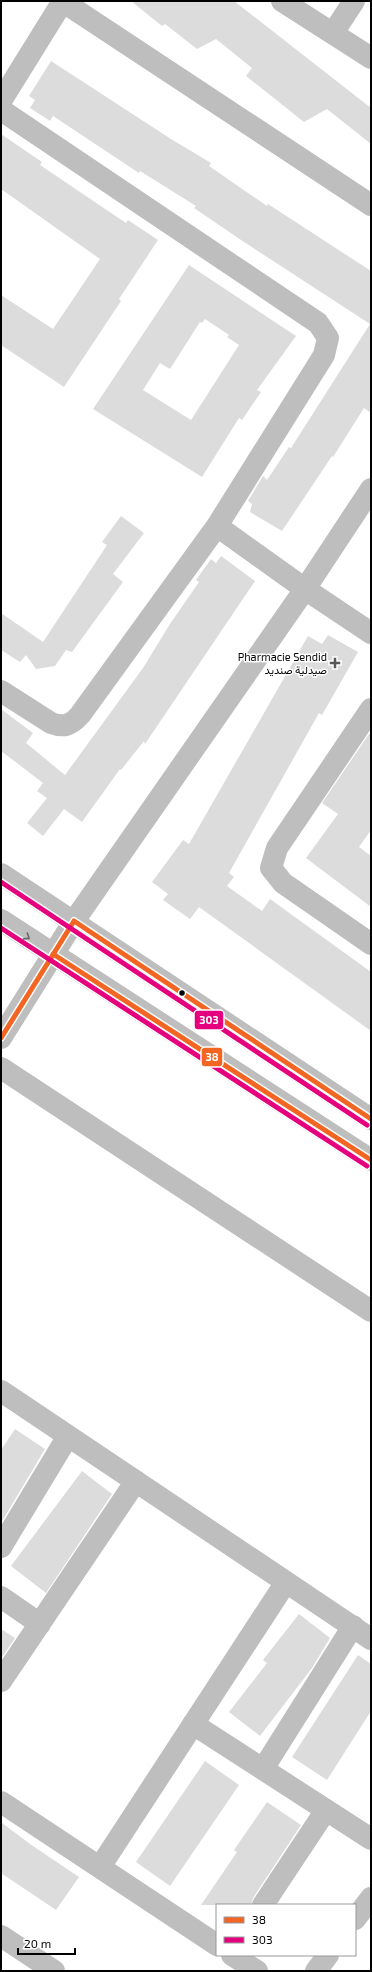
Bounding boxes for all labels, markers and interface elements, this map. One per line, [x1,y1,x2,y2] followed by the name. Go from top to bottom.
[238,650,327,677] place label: Pharmacie Sendid صيدلية صنديد
[330,658,340,668] marker: Pharmacie Sendid صيدلية صنديد
[23,932,30,939] one-way arrow
[177,988,187,998] unlabelled marker
[194,1010,224,1030] line badge: 303
[199,1013,219,1026] text: 303
[201,1047,223,1067] line badge: 38
[205,1050,219,1063] text: 38
[216,1904,356,1956] legend
[252,1912,266,1926] text: 38
[18,1930,75,1956] scale bar
[252,1932,273,1946] text: 303
[24,1936,51,1950] text: 20 m

